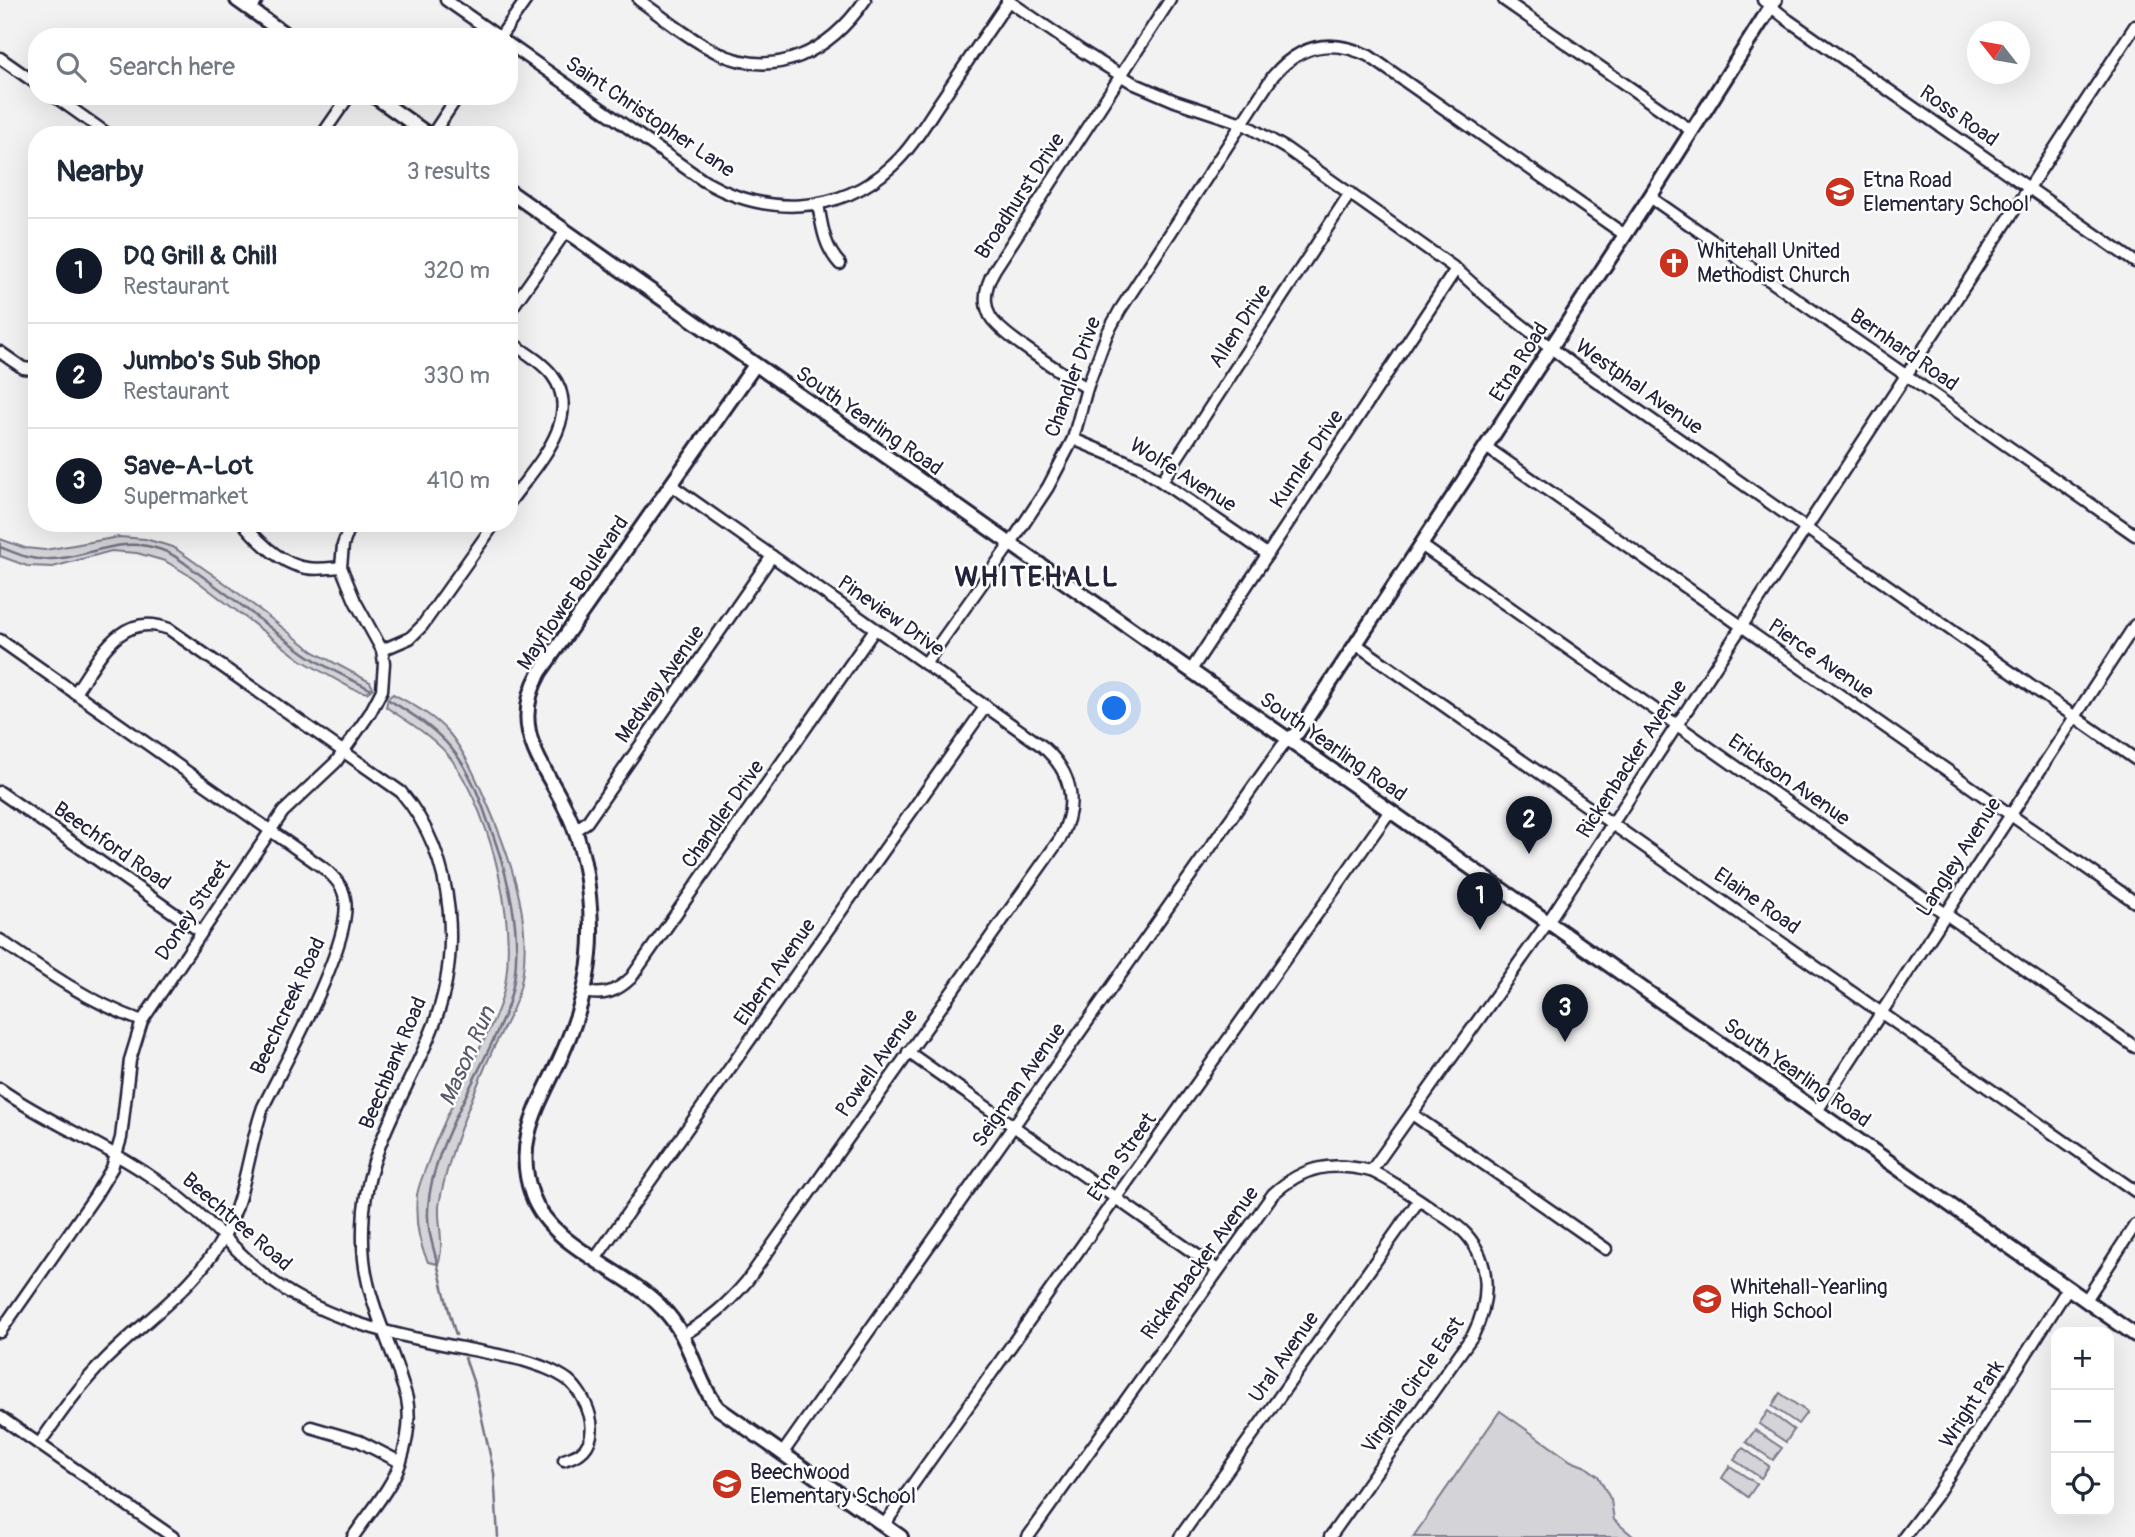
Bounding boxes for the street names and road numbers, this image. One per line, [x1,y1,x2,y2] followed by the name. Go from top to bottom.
[560,50,741,184] street label: Saint Christopher Lane
[1914,79,2004,153] street label: Ross Road
[969,127,1071,264] street label: Broadhurst Drive
[1203,278,1277,373] street label: Allen Drive
[1844,303,1964,397] street label: Bernhard Road
[1039,312,1108,441] street label: Chandler Drive
[1483,317,1555,407] street label: Etna Road
[1570,333,1709,441] street label: Westphal Avenue
[790,360,948,482] street label: South Yearling Road
[1264,404,1350,514] street label: Kumler Drive
[1125,432,1242,519] street label: Wolfe Avenue
[511,511,635,675] street label: Mayflower Boulevard
[832,569,950,663] street label: Pineview Drive
[1763,613,1880,706] street label: Pierce Avenue
[609,619,711,748] street label: Medway Avenue
[1571,674,1694,843] street label: Rickenbacker Avenue
[1254,686,1412,808] street label: South Yearling Road
[1723,728,1856,832] street label: Erickson Avenue
[676,754,771,873] street label: Chandler Drive
[1910,792,2008,922] street label: Langley Avenue
[48,796,176,896] street label: Beechford Road
[149,854,237,966] street label: Doney Street
[1709,861,1805,941] street label: Elaine Road
[728,912,822,1031] street label: Elbern Avenue
[244,933,332,1079] street label: Beechcreek Road
[353,993,433,1133] street label: Beechbank Road
[830,1003,925,1122] street label: Powell Avenue
[1718,1012,1876,1134] street label: South Yearling Road
[966,1017,1072,1152] street label: Seigman Avenue
[1082,1107,1163,1207] street label: Etna Street
[176,1167,298,1277] street label: Beechtree Road
[1135,1180,1265,1345] street label: Rickenbacker Avenue
[1243,1306,1326,1408] street label: Ural Avenue
[1356,1311,1471,1459] street label: Virginia Circle East
[1934,1355,2011,1453] street label: Wright Park

